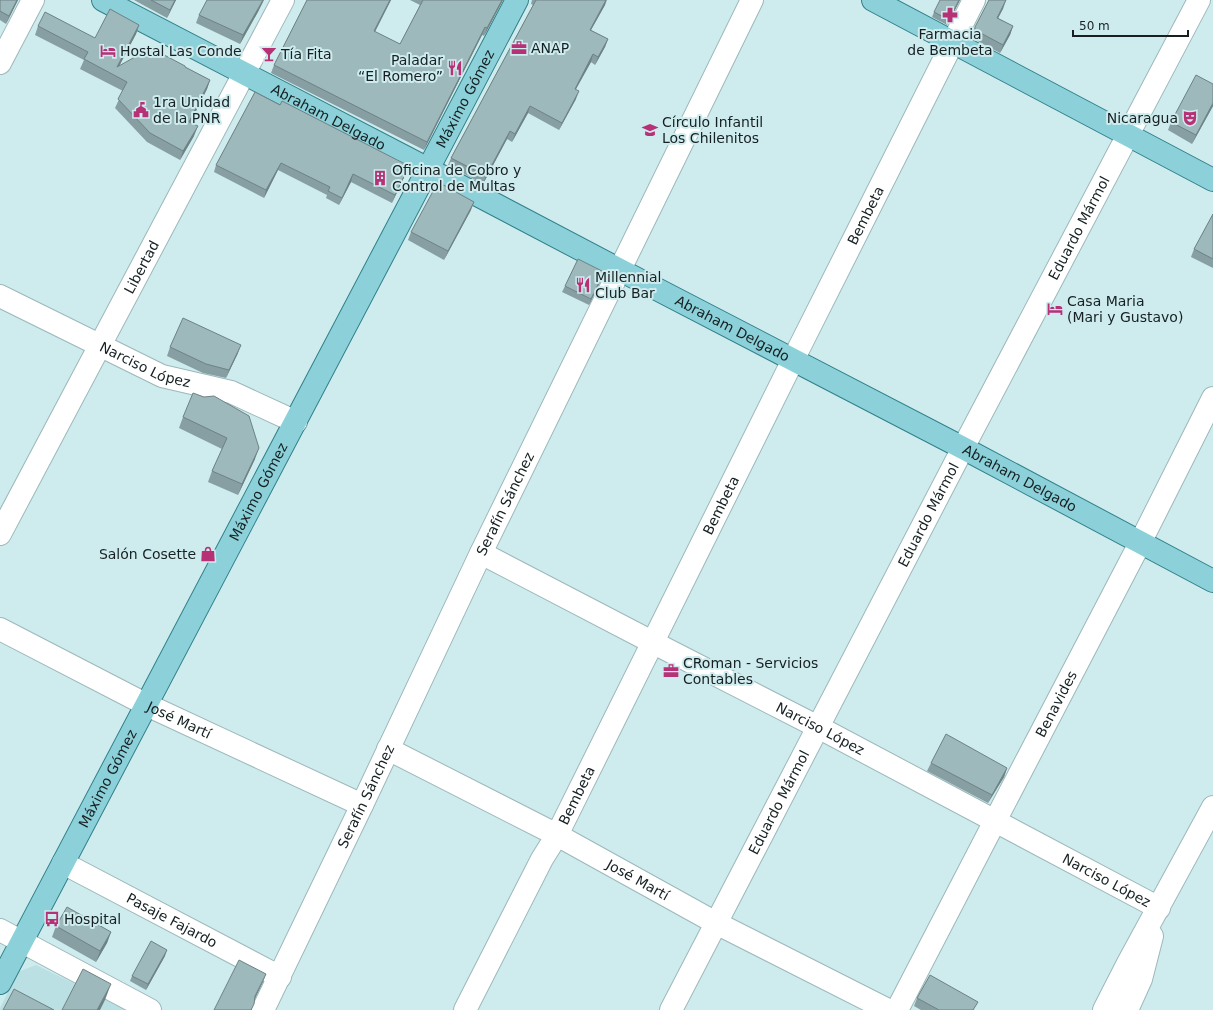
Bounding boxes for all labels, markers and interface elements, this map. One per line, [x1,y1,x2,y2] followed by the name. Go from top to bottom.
[941,6,959,24] pharmacy icon: Farmacia de Bembeta
[1073,12,1188,38] scale bar
[1079,19,1110,33] text: 50 m
[907,26,993,58] place label: Farmacia de Bembeta
[510,39,528,57] office icon: ANAP
[531,40,569,56] place label: ANAP
[99,42,117,60] hotel icon: Hostal Las Conde
[120,43,242,59] place label: Hostal Las Conde
[260,45,278,63] bar icon: Tía Fita
[280,46,331,62] place label: Tía Fita
[433,47,497,151] street label: Máximo Gómez
[358,52,443,84] place label: Paladar “El Romero”
[446,59,464,77] restaurant icon: Paladar “El Romero”
[269,81,388,153] street label: Abraham Delgado
[153,94,230,126] place label: 1ra Unidad de la PNR
[132,101,150,119] public building icon: 1ra Unidad de la PNR
[1181,109,1199,127] theatre icon: Nicaragua
[1107,110,1178,126] place label: Nicaragua
[662,114,763,146] place label: Círculo Infantil Los Chilenitos
[641,121,659,139] school or university icon: Círculo Infantil Los Chilenitos
[392,162,521,194] place label: Oficina de Cobro y Control de Multas
[371,169,389,187] building icon: Oficina de Cobro y Control de Multas
[1045,173,1113,283] street label: Eduardo Mármol
[844,183,887,247] street label: Bembeta
[121,238,162,297] street label: Libertad
[595,269,661,301] place label: Millennial Club Bar
[574,276,592,294] restaurant icon: Millennial Club Bar
[673,292,792,365] street label: Abraham Delgado
[1067,293,1183,325] place label: Casa Maria (Mari y Gustavo)
[1046,300,1064,318] hotel icon: Casa Maria (Mari y Gustavo)
[97,339,192,390] street label: Narciso López
[226,440,291,544] street label: Máximo Gómez
[960,441,1079,515] street label: Abraham Delgado
[473,450,537,558] street label: Serafín Sánchez
[895,460,962,570] street label: Eduardo Mármol
[700,473,742,537] street label: Bembeta
[199,545,217,563] shop icon: Salón Cosette
[99,546,196,562] place label: Salón Cosette
[683,655,818,687] place label: CRoman - Servicios Contables
[662,662,680,680] office icon: CRoman - Servicios Contables
[1032,668,1080,740] street label: Benavides
[144,698,215,742] street label: José Martí
[773,699,867,758] street label: Narciso López
[75,727,140,830] street label: Máximo Gómez
[334,742,397,851] street label: Serafín Sánchez
[745,748,812,857] street label: Eduardo Mármol
[555,763,598,827] street label: Bembeta
[1060,850,1153,910] street label: Narciso López
[603,856,673,904] street label: José Martí
[124,890,220,951] street label: Pasaje Fajardo
[43,910,61,928] bus stop icon: Hospital
[64,911,121,927] place label: Hospital

